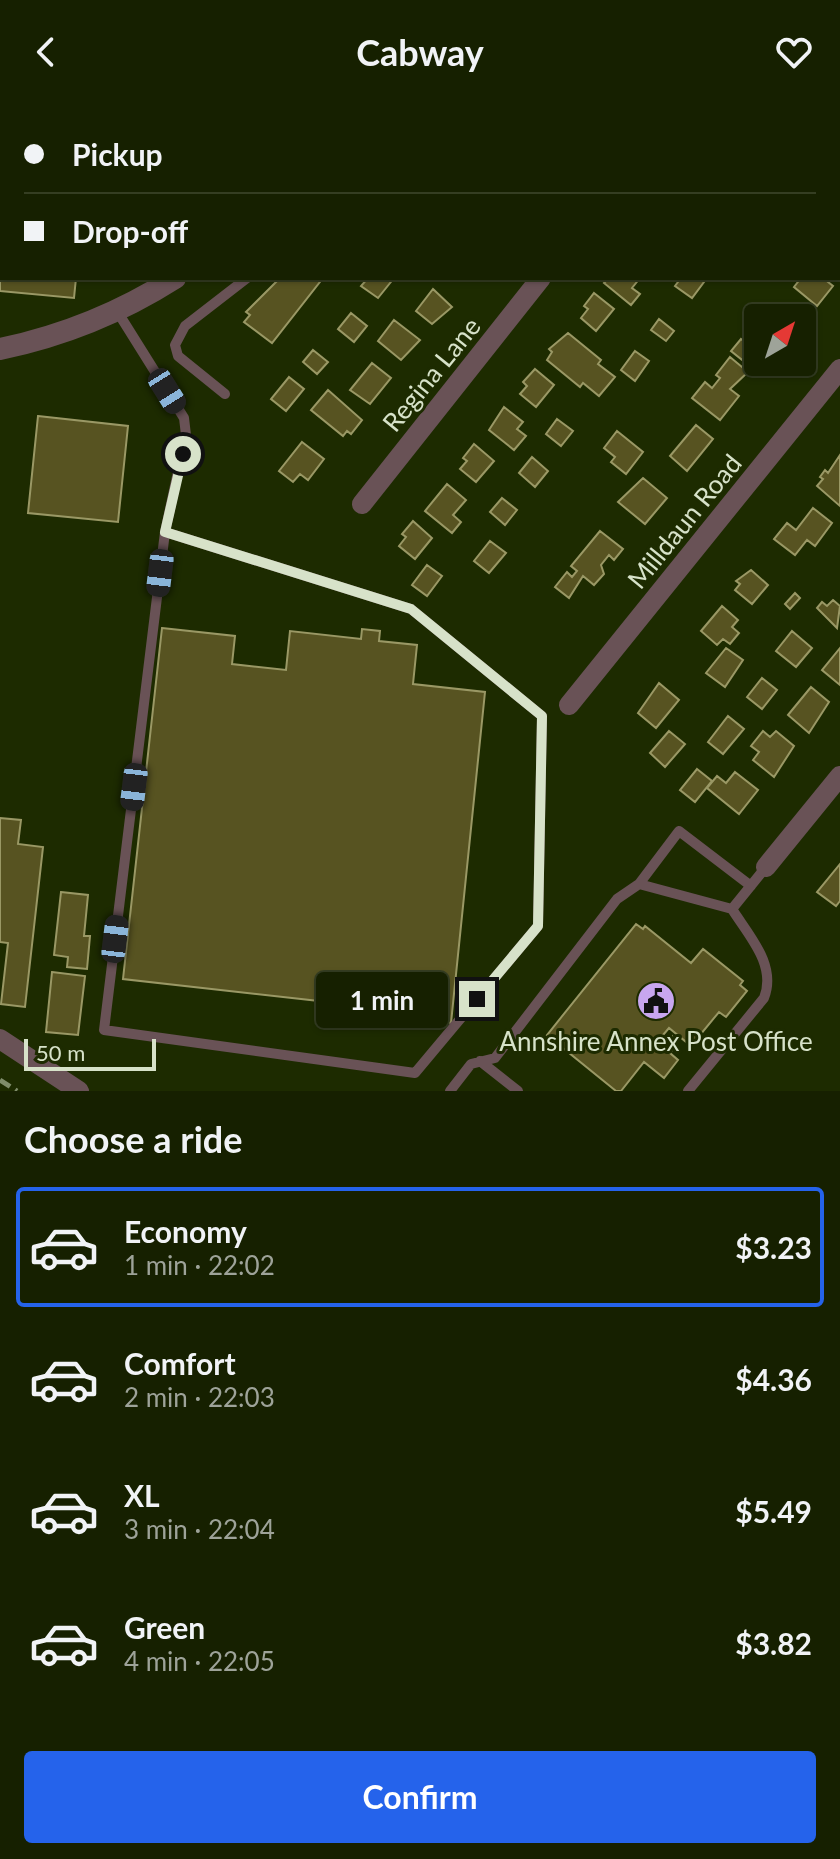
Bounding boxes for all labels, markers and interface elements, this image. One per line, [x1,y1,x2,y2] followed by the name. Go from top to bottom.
[24,30,68,74] icon: back
[356,30,484,74] text: Cabway
[772,30,816,74] icon: heart
[72,136,163,172] text: Pickup
[72,213,188,249] text: Drop-off
[744,304,816,376] north arrow
[744,304,816,376] map controls
[375,310,487,438] street label: Regina Lane
[144,364,190,418] car
[165,436,201,472] route start
[620,447,748,595] street label: Milldaun Road
[145,548,175,598] car
[119,762,149,812] car
[100,914,130,964] car
[317,971,449,1027] callout: 1 min
[635,980,677,1022] public building icon: Annshire Annex Post Office
[459,981,495,1017] route end
[350,984,414,1016] text: 1 min
[499,1025,813,1057] place label: Annshire Annex Post Office
[24,1035,156,1071] scale bar
[36,1039,85,1066] text: 50 m
[24,1117,243,1161] text: Choose a ride
[28,1211,100,1283] icon: car
[124,1213,247,1249] text: Economy
[735,1229,812,1265] text: $3.23
[124,1249,275,1281] text: 1 min · 22:02
[28,1343,100,1415] icon: car
[124,1345,236,1381] text: Comfort
[735,1361,812,1397] text: $4.36
[124,1381,275,1413] text: 2 min · 22:03
[28,1475,100,1547] icon: car
[124,1477,160,1513] text: XL
[735,1493,812,1529] text: $5.49
[124,1513,275,1545] text: 3 min · 22:04
[28,1607,100,1679] icon: car
[124,1609,205,1645] text: Green
[735,1625,812,1661] text: $3.82
[124,1645,275,1677] text: 4 min · 22:05
[24,1751,816,1843] button: Confirm

